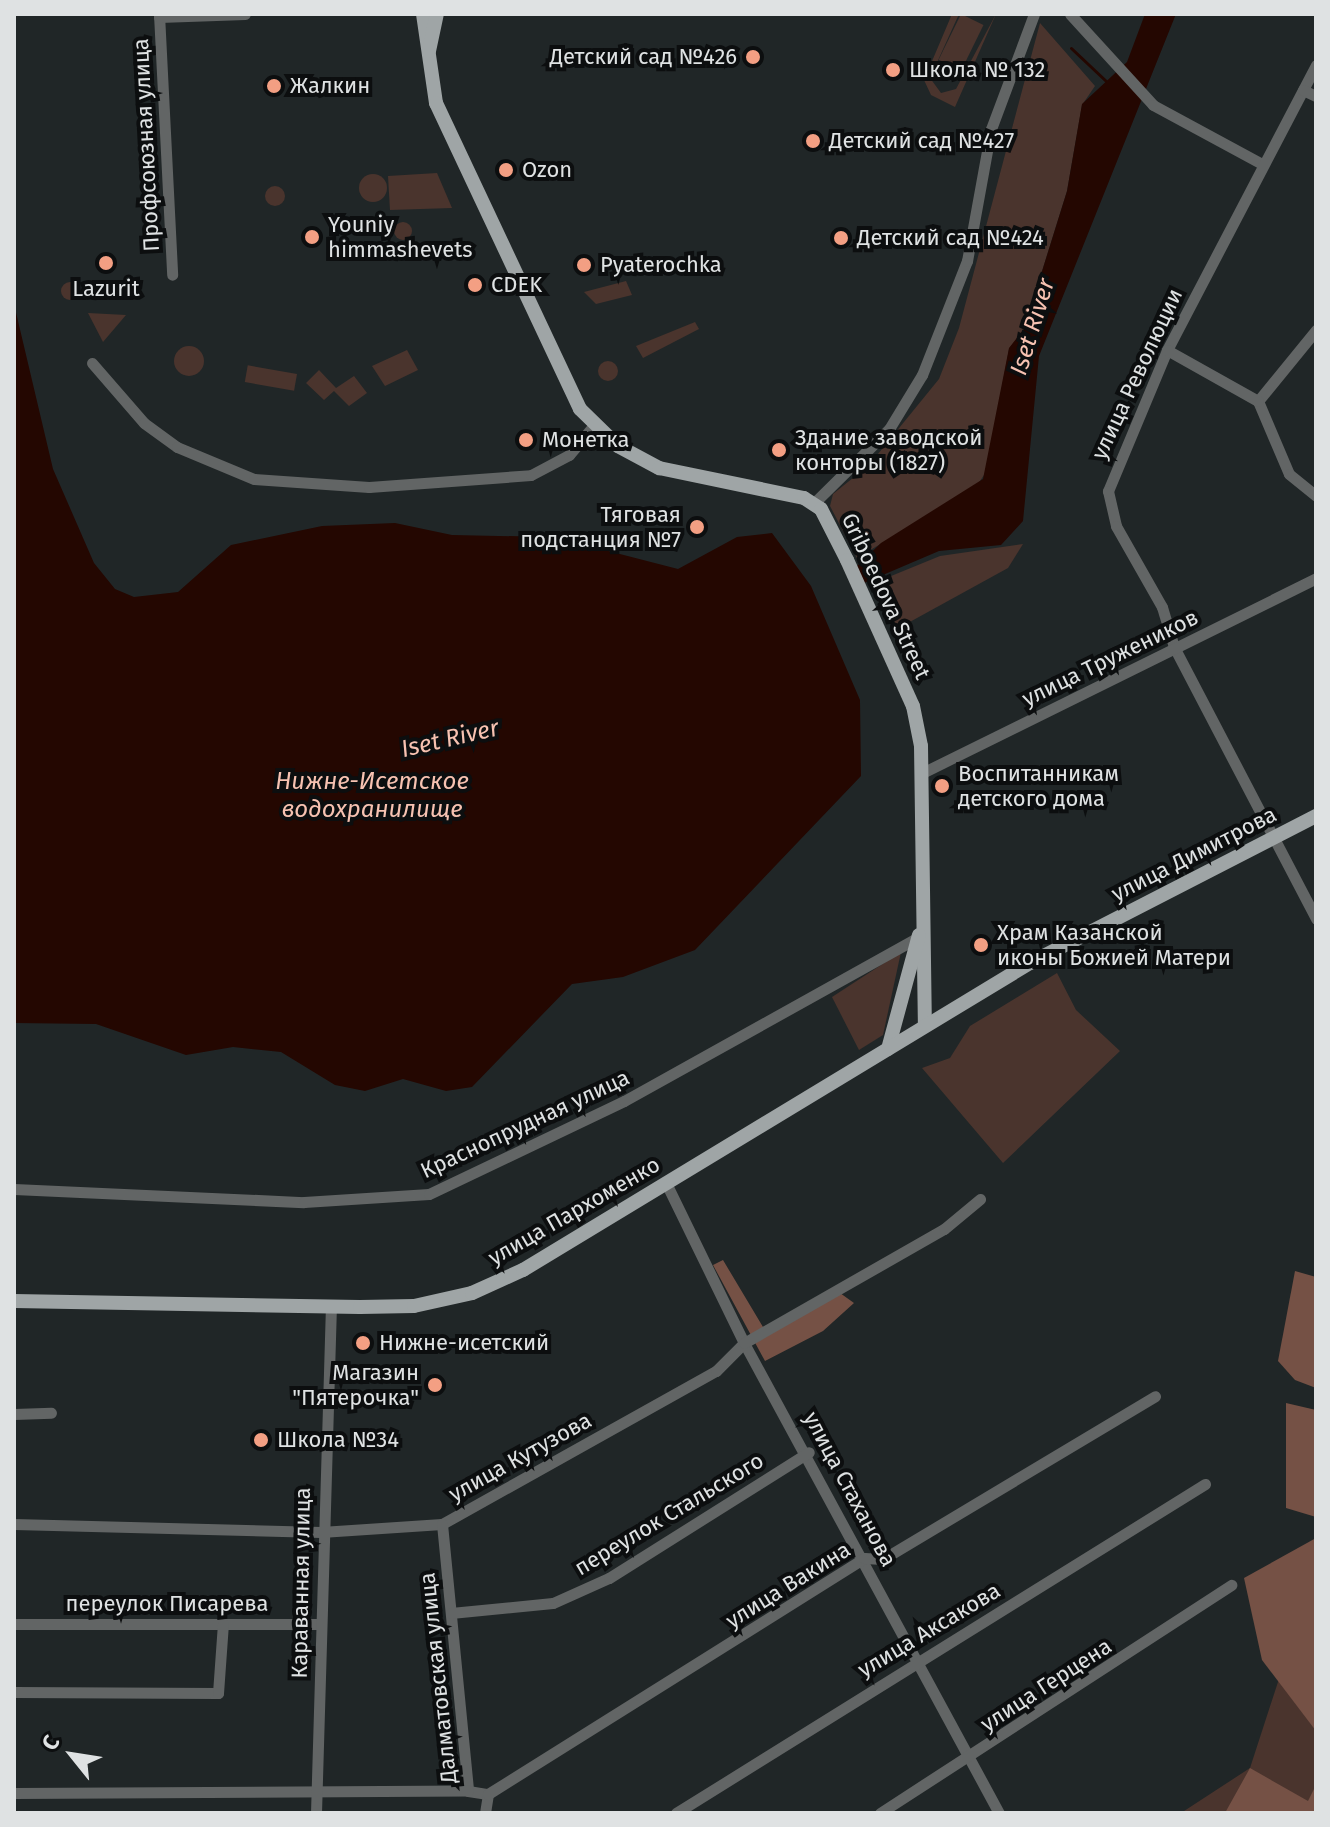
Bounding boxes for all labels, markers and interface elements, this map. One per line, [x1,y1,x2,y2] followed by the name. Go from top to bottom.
[127,38,165,252] street label: Профсоюзная улица
[550,44,737,70] place label: Детский сад №426
[744,48,762,66] marker: Детский сад №426
[909,57,1045,83] place label: Школа № 132
[884,61,902,79] marker: Школа № 132
[290,73,370,99] place label: Жалкин
[265,77,283,95] marker: Жалкин
[829,128,1014,154] place label: Детский сад №427
[804,132,822,150] marker: Детский сад №427
[522,157,572,183] place label: Ozon
[497,161,515,179] marker: Ozon
[328,211,473,262] place label: Youniy himmashevets
[857,225,1044,251] place label: Детский сад №424
[303,228,321,246] marker: Youniy himmashevets
[832,229,850,247] marker: Детский сад №424
[600,252,722,278] place label: Pyaterochka
[97,254,115,272] marker: Lazurit
[575,256,593,274] marker: Pyaterochka
[491,272,542,298] place label: CDEK
[1005,275,1061,379] water label: Iset River
[72,276,140,302] place label: Lazurit
[466,276,484,294] marker: CDEK
[1086,284,1188,464] street label: улица Революции
[795,424,982,476] place label: Здание заводской конторы (1827)
[542,427,629,453] place label: Монетка
[517,431,535,449] marker: Монетка
[770,441,788,459] marker: Здание заводской конторы (1827)
[520,501,681,552] place label: Тяговая подстанция №7
[836,509,936,683] street label: Griboedova Street
[688,518,706,536] marker: Тяговая подстанция №7
[1018,604,1202,712] street label: улица Тружеников
[398,714,502,764] water label: Iset River
[958,760,1119,812] place label: Воспитанникам детского дома
[275,768,469,824] water label: Нижне-Исетское водохранилище
[933,777,951,795] marker: Воспитанникам детского дома
[1107,801,1281,907] street label: улица Димитрова
[997,919,1231,970] place label: Храм Казанской иконы Божией Матери
[972,936,990,954] marker: Храм Казанской иконы Божией Матери
[416,1064,634,1184] street label: Краснопрудная улица
[483,1151,665,1271] street label: улица Пархоменко
[379,1330,549,1356] place label: Нижне-исетский
[354,1334,372,1352] marker: Нижне-исетский
[292,1359,419,1410] place label: Магазин "Пятерочка"
[426,1376,444,1394] marker: Магазин "Пятерочка"
[444,1407,596,1507] street label: улица Кутузова
[798,1407,902,1571] street label: улица Стаханова
[277,1427,399,1453] place label: Школа №34
[252,1431,270,1449] marker: Школа №34
[570,1447,768,1581] street label: переулок Стальского
[286,1487,316,1679] street label: Караванная улица
[721,1536,855,1634] street label: улица Вакина
[414,1571,462,1785] street label: Далматовская улица
[853,1577,1005,1683] street label: улица Аксакова
[66,1591,268,1617] street label: переулок Писарева
[976,1633,1116,1737] street label: улица Герцена
[32,1715,112,1795] north arrow
[36,1731,66,1755] text: С

